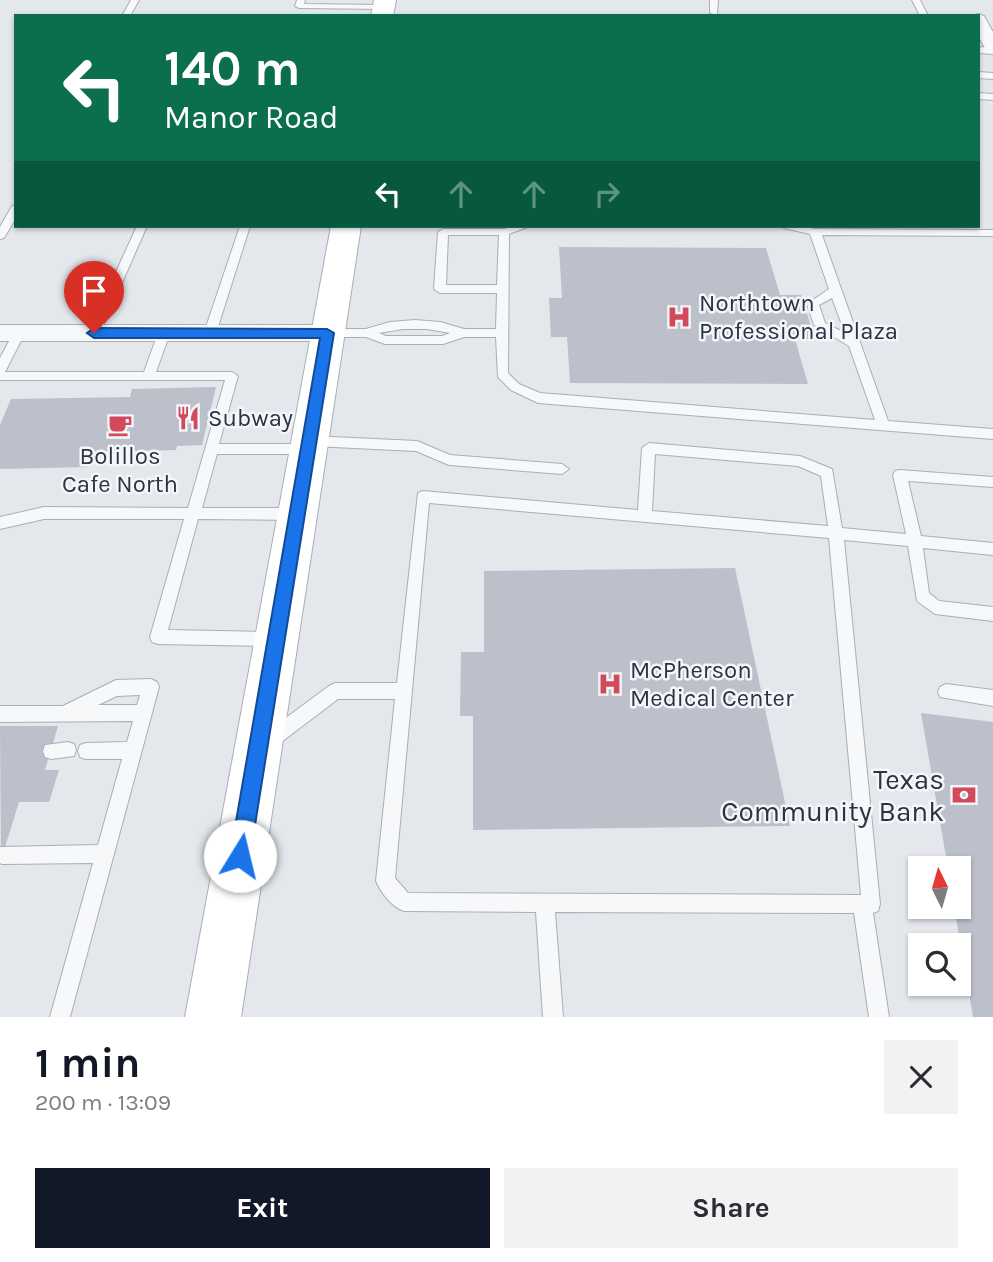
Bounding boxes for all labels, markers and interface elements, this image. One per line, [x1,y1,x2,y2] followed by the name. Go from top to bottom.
[164,40,301,97] text: 140 m
[49,42,140,133] icon: left
[164,99,338,136] text: Manor Road
[369,175,407,213] icon: left
[442,175,480,213] icon: ahead
[515,175,553,213] icon: ahead
[588,175,626,213] icon: right
[64,261,124,333] pin
[75,272,113,310] icon: arrive
[699,289,898,345] place label: Northtown Professional Plaza
[665,303,693,331] hospital icon: Northtown Professional Plaza
[174,404,202,432] restaurant icon: Subway
[208,404,293,432] place label: Subway
[106,411,134,439] cafe icon: Bolillos Cafe North
[62,442,178,498] place label: Bolillos Cafe North
[630,656,794,712] place label: McPherson Medical Center
[596,670,624,698] hospital icon: McPherson Medical Center
[721,763,944,828] place label: Texas Community Bank
[950,781,978,809] bank icon: Texas Community Bank
[203,819,277,893] position arrow
[908,856,971,919] north arrow
[908,856,971,996] map controls
[908,933,971,996] button: search
[35,1038,140,1088] text: 1 min
[884,1040,958,1114] button: close
[35,1089,171,1116] text: 200 m · 13:09
[35,1168,490,1248] button: Exit
[504,1168,958,1248] button: Share

